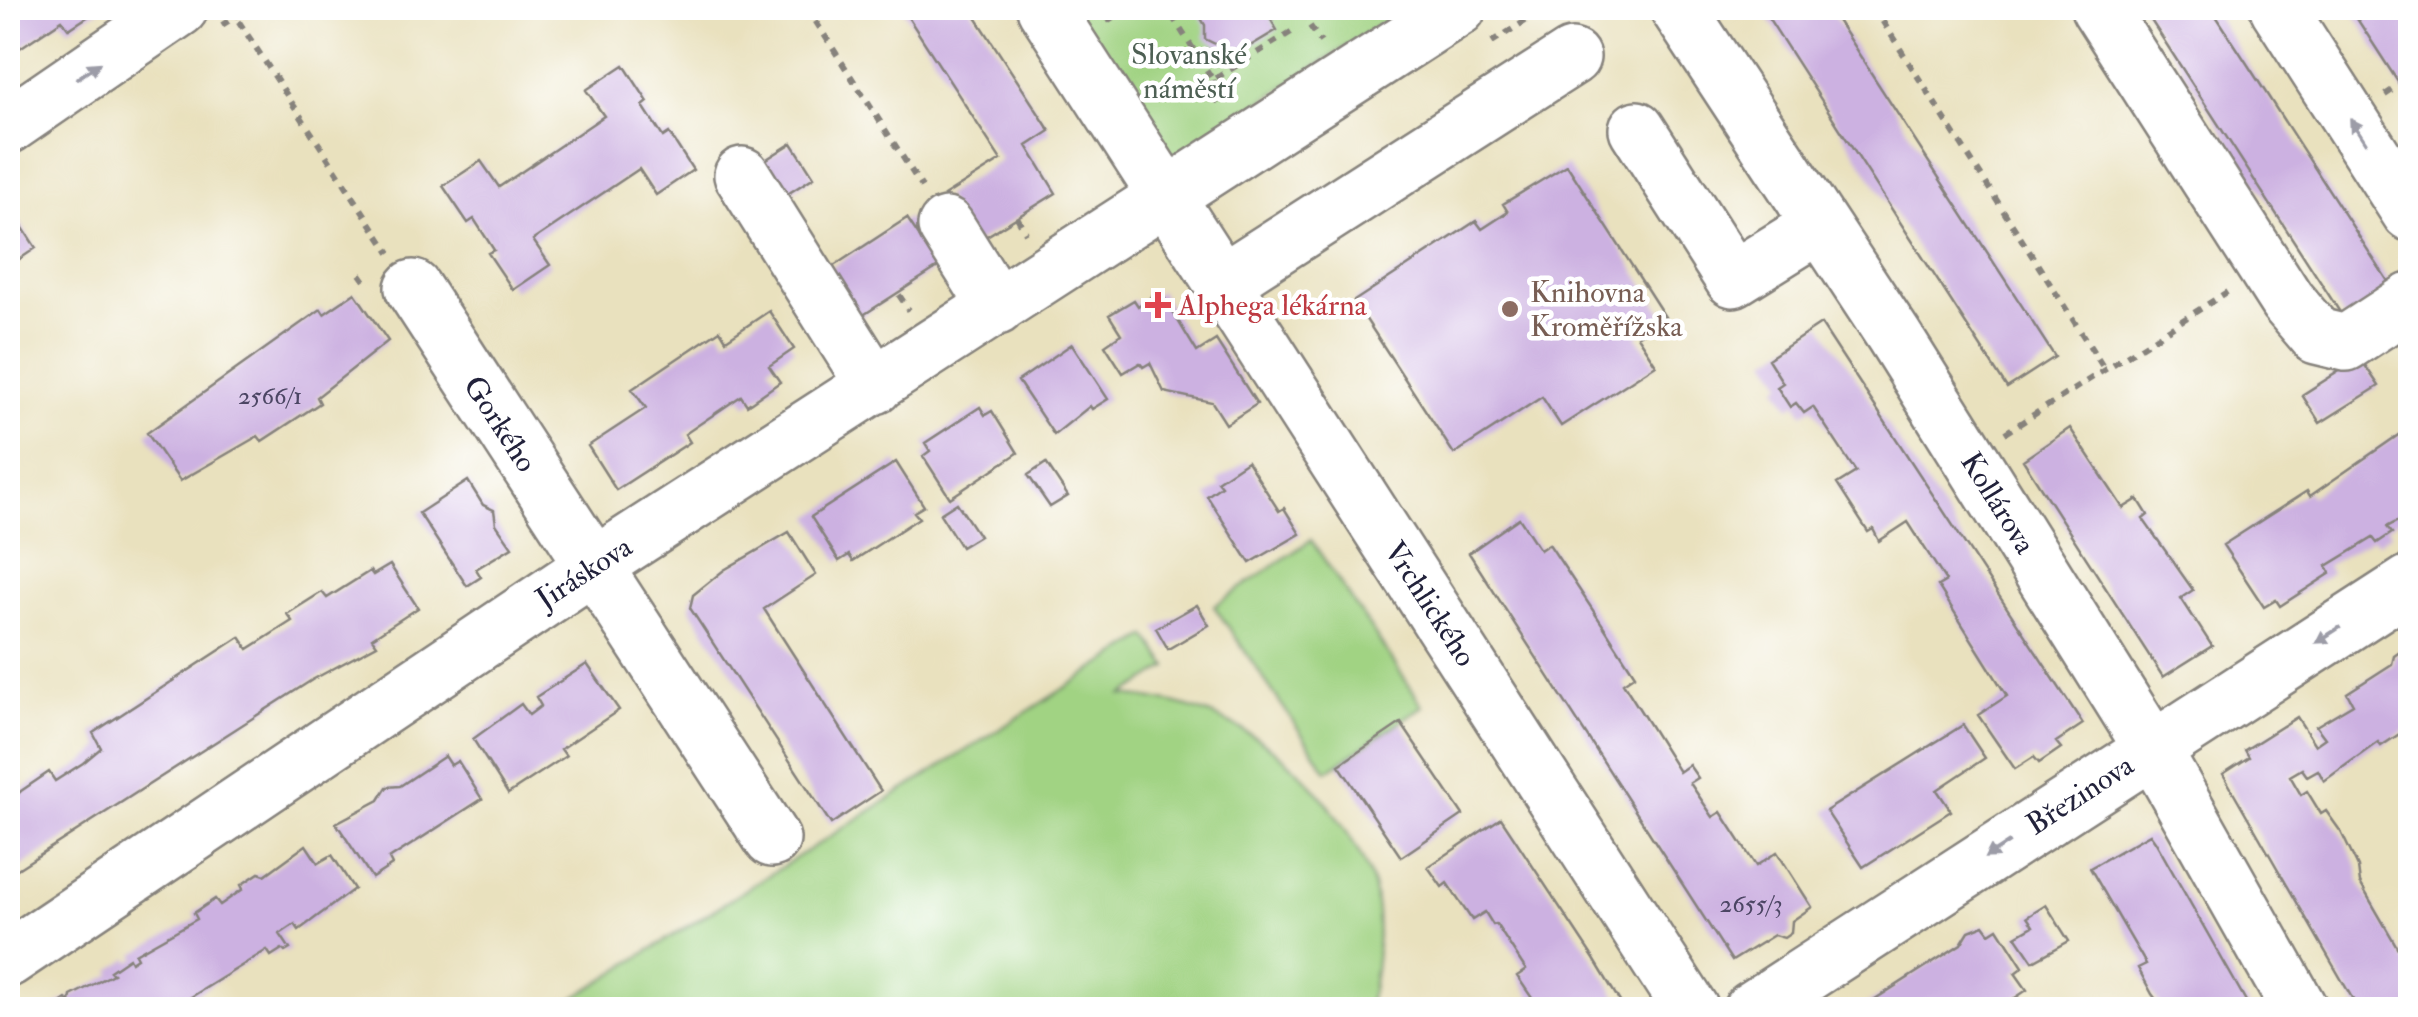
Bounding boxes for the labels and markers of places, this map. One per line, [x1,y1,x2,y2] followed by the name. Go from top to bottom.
[1530,274,1683,345] place label: Knihovna Kroměřížska
[1177,287,1368,324] place label: Alphega lékárna
[1147,294,1169,316] marker: Alphega lékárna
[1499,298,1521,320] marker: Knihovna Kroměřížska

